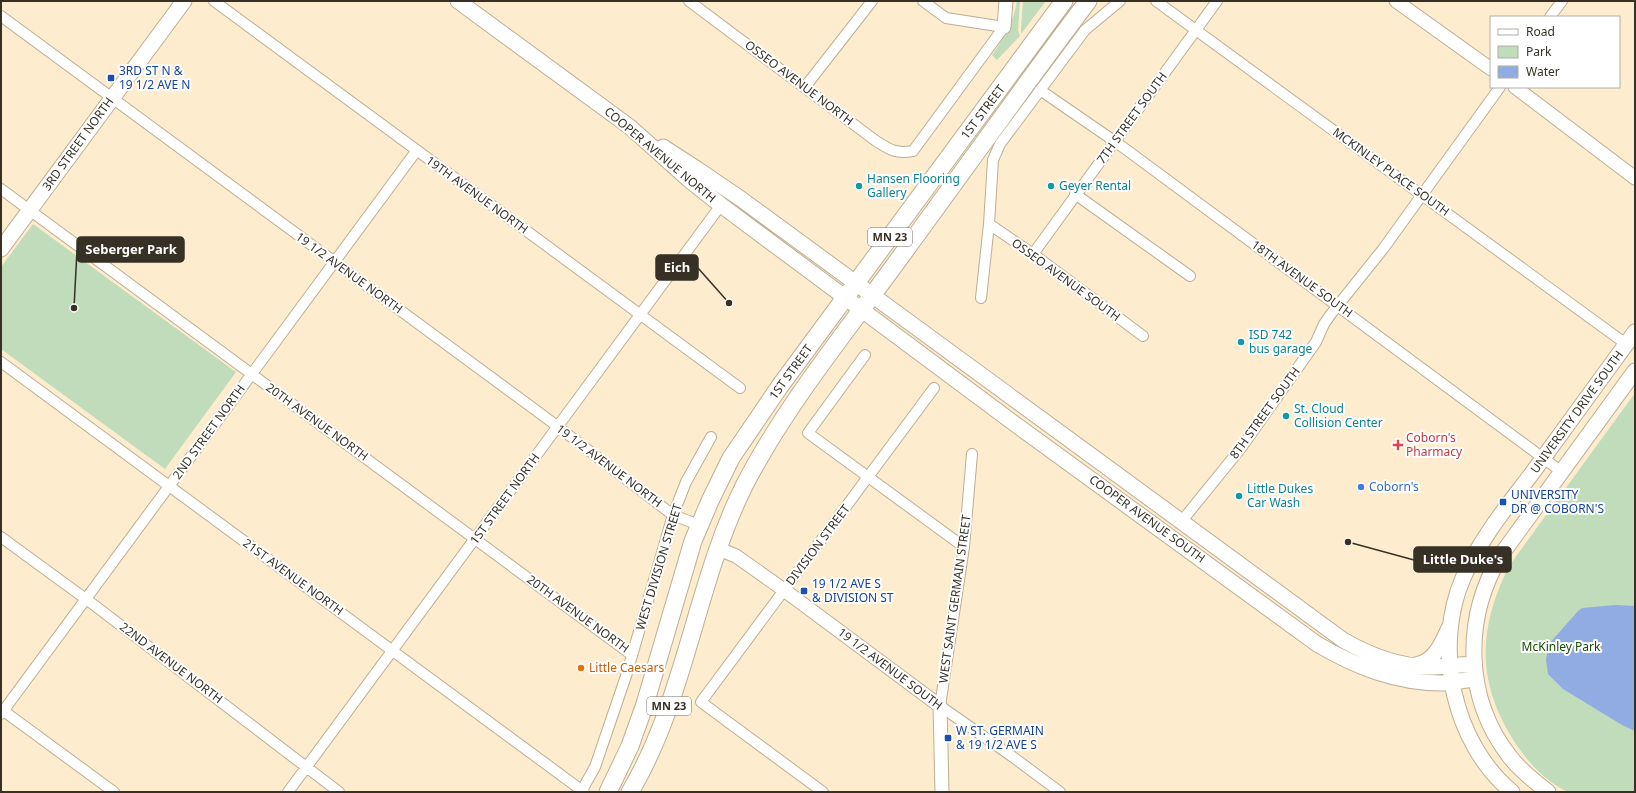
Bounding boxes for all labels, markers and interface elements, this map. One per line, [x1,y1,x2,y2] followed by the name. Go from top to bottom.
[1490,16,1620,88] legend
[1526,23,1555,40] text: Road
[741,36,857,129] street label: OSSEO AVENUE NORTH
[1526,43,1552,60] text: Park
[119,62,190,93] place label: 3RD ST N & 19 1/2 AVE N
[1526,63,1560,80] text: Water
[1092,68,1171,167] street label: 7TH STREET SOUTH
[106,73,116,83] marker: 3RD ST N & 19 1/2 AVE N
[957,81,1009,142] street label: 1ST STREET
[38,94,117,194] street label: 3RD STREET NORTH
[601,103,720,206] street label: COOPER AVENUE NORTH
[1329,123,1453,220] street label: MCKINLEY PLACE SOUTH
[423,152,532,238] street label: 19TH AVENUE NORTH
[867,170,960,201] place label: Hansen Flooring Gallery
[1059,177,1131,194] place label: Geyer Rental
[854,181,864,191] marker: Hansen Flooring Gallery
[1046,181,1056,191] marker: Geyer Rental
[292,228,406,317] street label: 19 1/2 AVENUE NORTH
[868,228,912,246] road number: MN 23
[1008,234,1124,325] street label: OSSEO AVENUE SOUTH
[1248,236,1356,321] street label: 18TH AVENUE SOUTH
[77,237,184,262] callout: Seberger Park
[85,240,178,258] text: Seberger Park
[656,255,698,280] callout: Eich
[664,258,690,276] text: Eich
[1249,326,1313,357] place label: ISD 742 bus garage
[1236,337,1246,347] marker: ISD 742 bus garage
[765,341,816,403] street label: 1ST STREET
[1526,347,1627,477] street label: UNIVERSITY DRIVE SOUTH
[1225,363,1304,462] street label: 8TH STREET SOUTH
[263,379,372,465] street label: 20TH AVENUE NORTH
[168,381,249,483] street label: 2ND STREET NORTH
[1294,400,1383,431] place label: St. Cloud Collision Center
[1281,411,1291,421] marker: St. Cloud Collision Center
[553,420,666,511] street label: 19 1/2 AVENUE NORTH
[1406,429,1463,460] place label: Coborn's Pharmacy
[1393,440,1403,450] marker: Coborn's Pharmacy
[466,450,543,548] street label: 1ST STREET NORTH
[1086,471,1209,567] street label: COOPER AVENUE SOUTH
[1369,478,1419,495] place label: Coborn's
[1247,480,1313,511] place label: Little Dukes Car Wash
[1356,482,1366,492] marker: Coborn's
[1511,486,1604,517] place label: UNIVERSITY DR @ COBORN'S
[1234,491,1244,501] marker: Little Dukes Car Wash
[1498,497,1508,507] marker: UNIVERSITY DR @ COBORN'S
[631,501,686,632] street label: WEST DIVISION STREET
[782,501,854,589] street label: DIVISION STREET
[934,513,975,684] street label: WEST SAINT GERMAIN STREET
[240,534,347,619] street label: 21ST AVENUE NORTH
[1414,547,1511,572] callout: Little Duke's
[1423,550,1503,568] text: Little Duke's
[524,571,633,657] street label: 20TH AVENUE NORTH
[812,575,894,606] place label: 19 1/2 AVE S & DIVISION ST
[799,586,809,596] marker: 19 1/2 AVE S & DIVISION ST
[116,618,226,707] street label: 22ND AVENUE NORTH
[834,624,946,714] street label: 19 1/2 AVENUE SOUTH
[1522,638,1601,655] park label: McKinley Park
[589,659,665,676] place label: Little Caesars
[576,663,586,673] marker: Little Caesars
[647,697,691,715] road number: MN 23
[956,722,1044,753] place label: W ST. GERMAIN & 19 1/2 AVE S
[943,733,953,743] marker: W ST. GERMAIN & 19 1/2 AVE S

